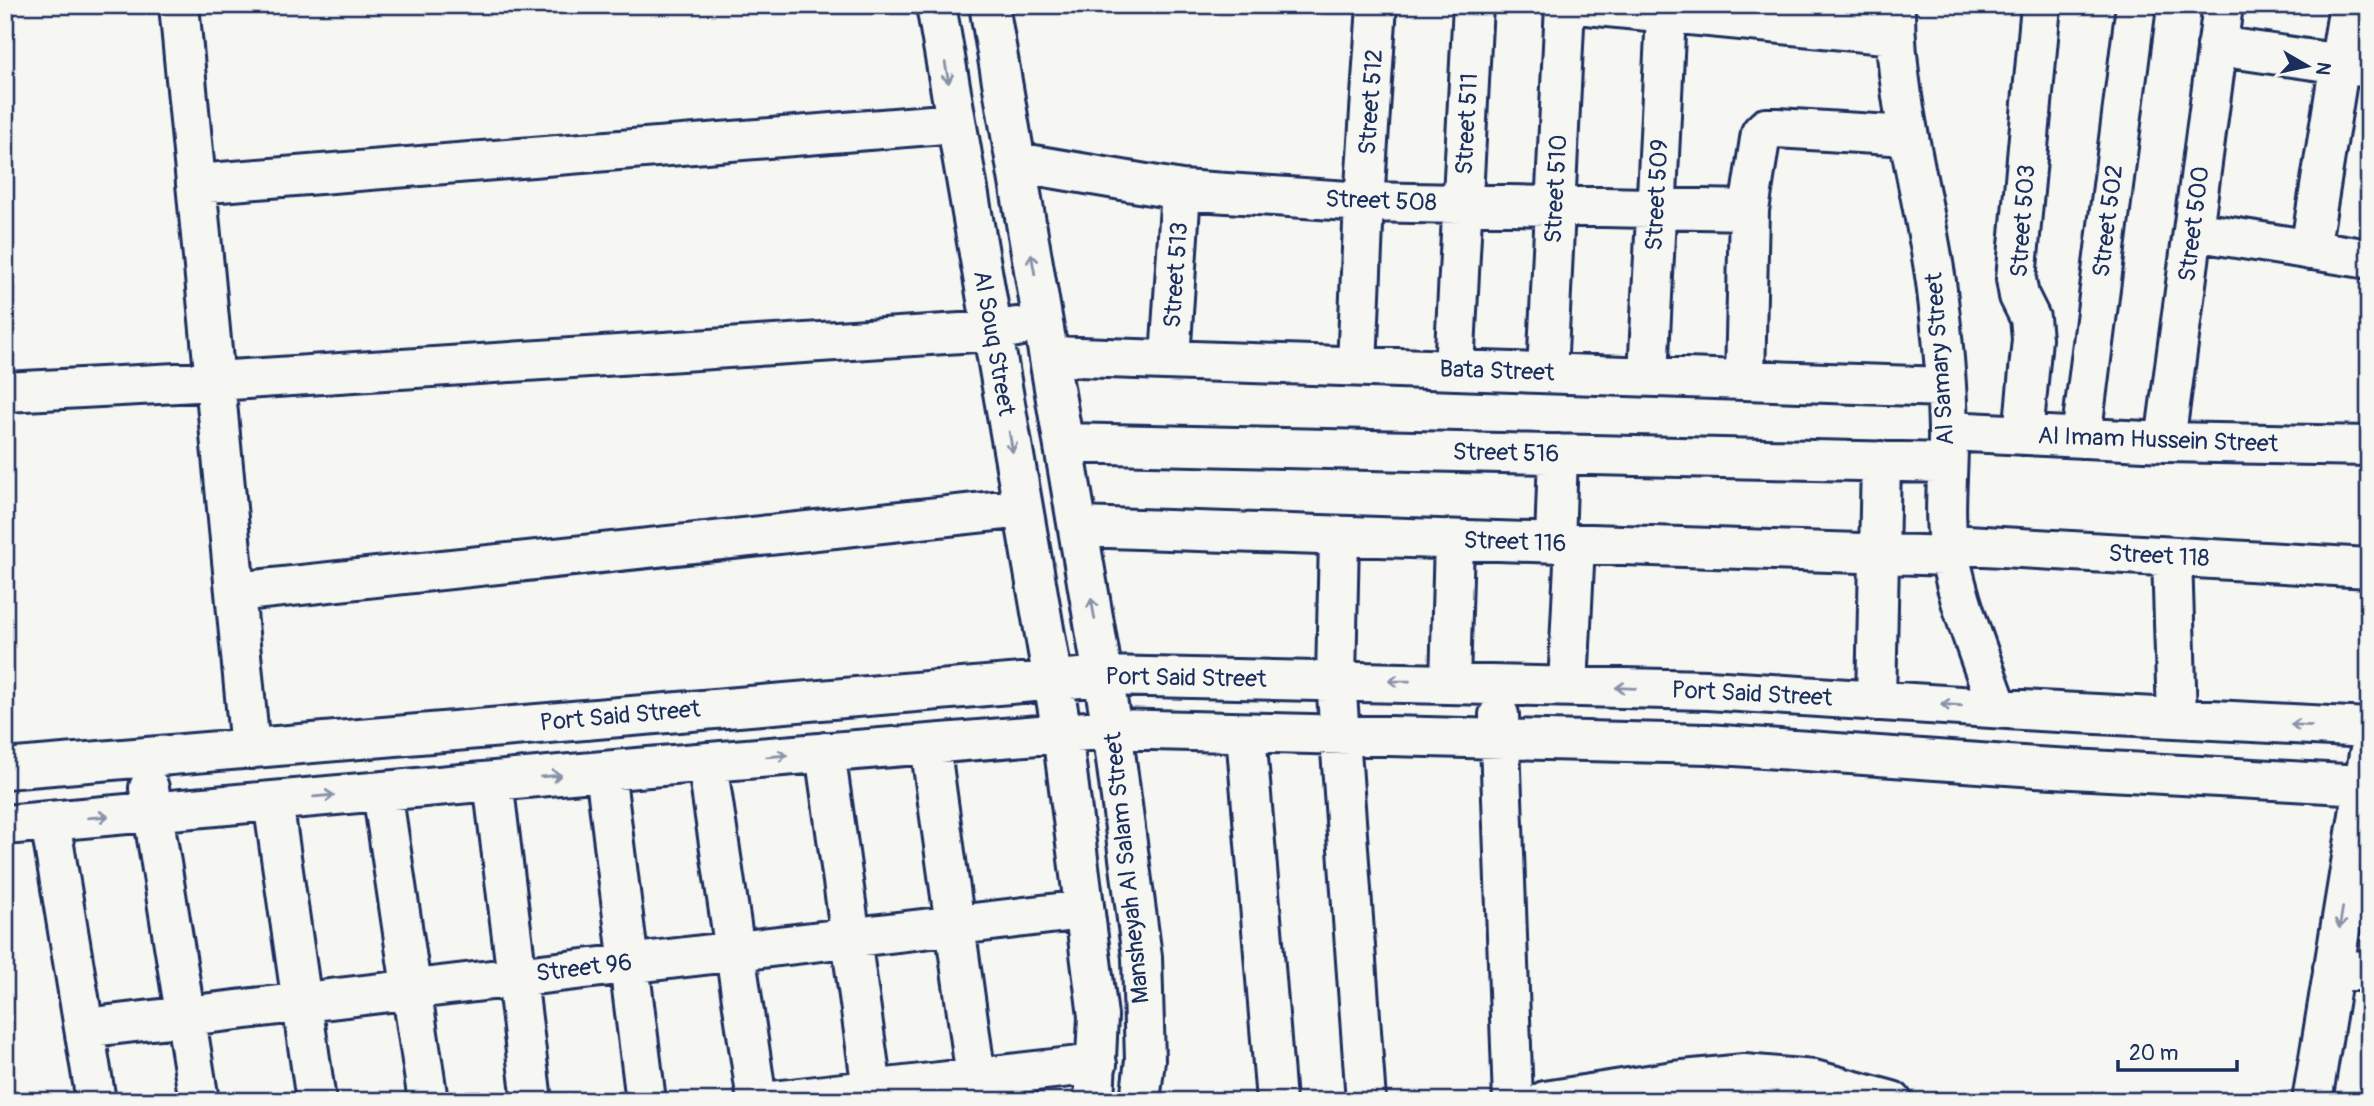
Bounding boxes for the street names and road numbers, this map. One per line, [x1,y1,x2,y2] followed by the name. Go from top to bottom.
[1353,48,1389,156] street label: Street 512
[1450,72,1484,176] street label: Street 511
[1539,134,1573,244] street label: Street 510
[1640,138,1674,252] street label: Street 509
[2087,163,2129,279] street label: Street 502
[2005,164,2041,278] street label: Street 503
[2173,165,2215,283] street label: Street 500
[1325,185,1437,217] street label: Street 508
[1158,221,1194,329] street label: Street 513
[967,268,1021,418] street label: Al Souq Street
[1919,271,1961,446] street label: Al Samary Street
[1439,354,1555,388] street label: Bata Street
[2037,421,2279,459] street label: Al Imam Hussein Street
[1452,438,1560,468] street label: Street 516
[1463,526,1567,558] street label: Street 116
[2108,539,2210,573] street label: Street 118
[1105,662,1267,694] street label: Port Said Street
[1671,675,1834,713] street label: Port Said Street
[539,695,702,737] street label: Port Said Street
[1098,731,1156,1005] street label: Mansheyah Al Salam Street
[534,948,634,988] street label: Street 96

